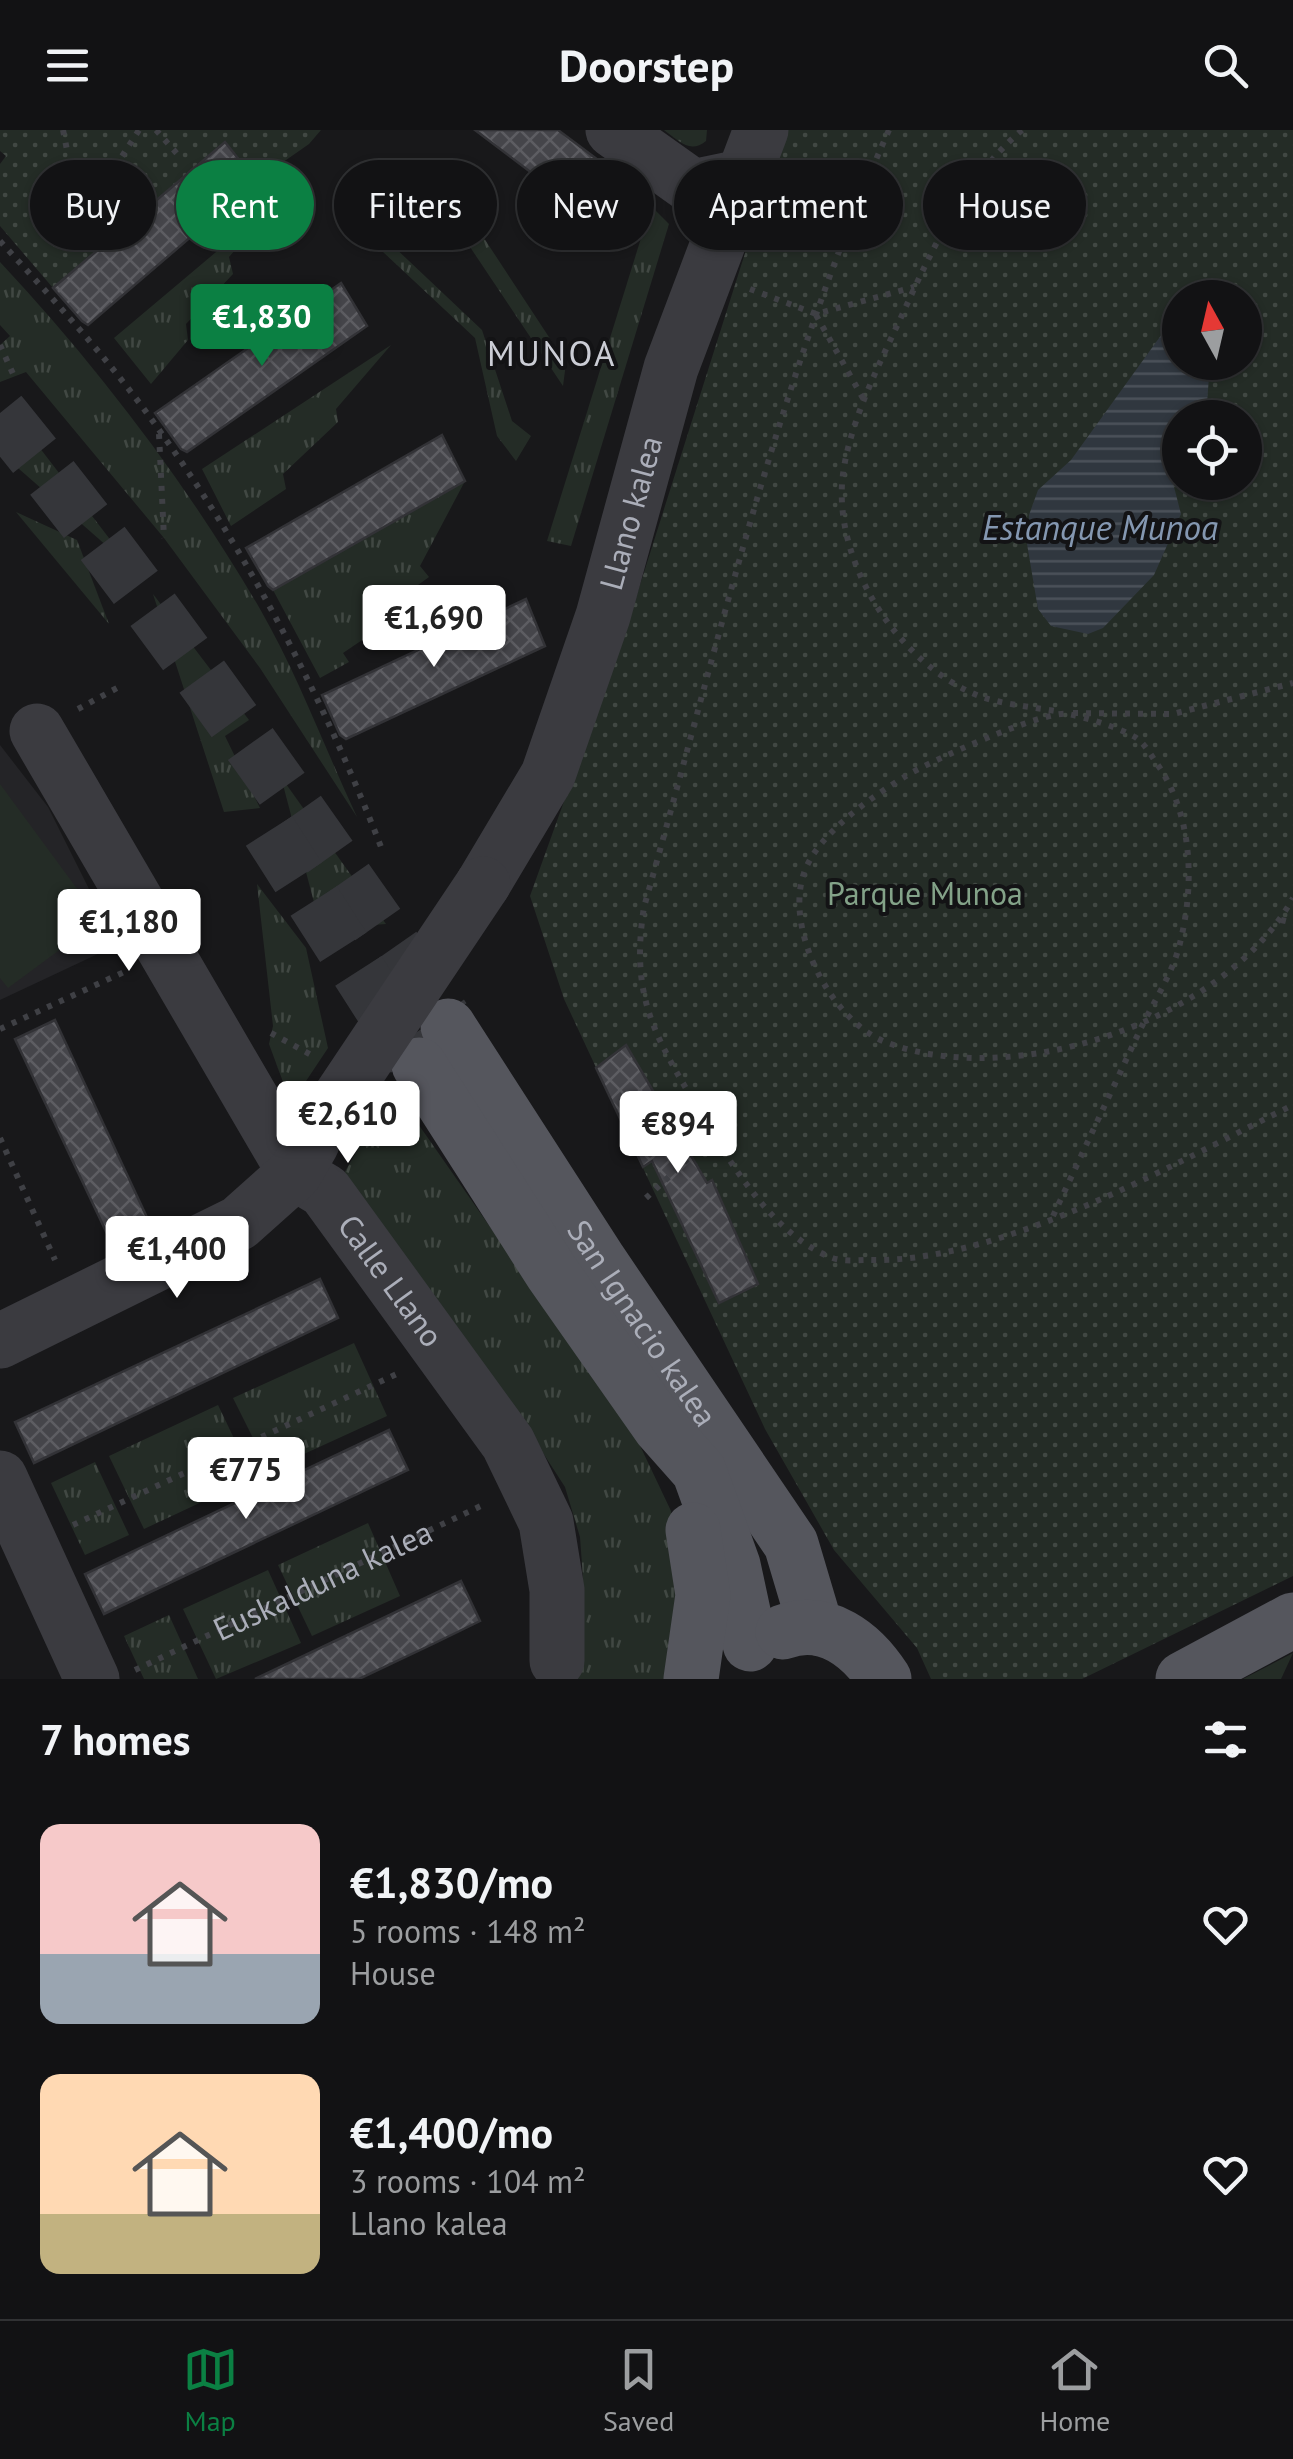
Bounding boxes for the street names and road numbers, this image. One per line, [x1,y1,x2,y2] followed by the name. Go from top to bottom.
[589,431,671,594] street label: Llano kalea
[329,1206,453,1355] street label: Calle Llano
[558,1212,727,1434] street label: San Ignacio kalea
[206,1510,439,1650] street label: Euskalduna kalea

